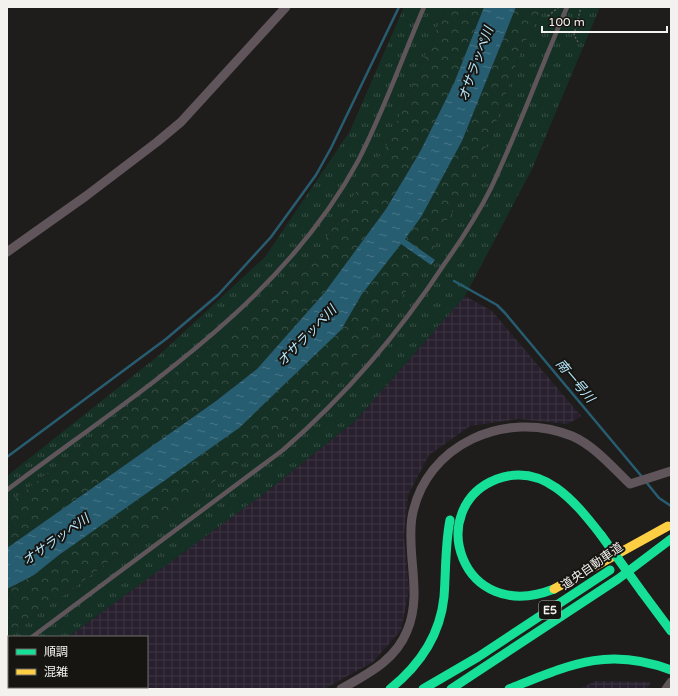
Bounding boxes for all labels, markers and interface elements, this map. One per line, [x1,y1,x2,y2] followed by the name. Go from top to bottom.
[542,8,667,34] scale bar
[548,15,585,29] text: 100 m
[455,23,498,103] water label: オサラッペ川
[274,301,341,370] water label: オサラッペ川
[552,356,599,408] water label: 南一号川
[19,510,94,569] water label: オサラッペ川
[558,540,626,592] street label: 道央自動車道
[539,601,561,619] road number: E5
[8,636,148,688] legend
[44,645,68,659] text: 順調
[44,665,68,679] text: 混雑

